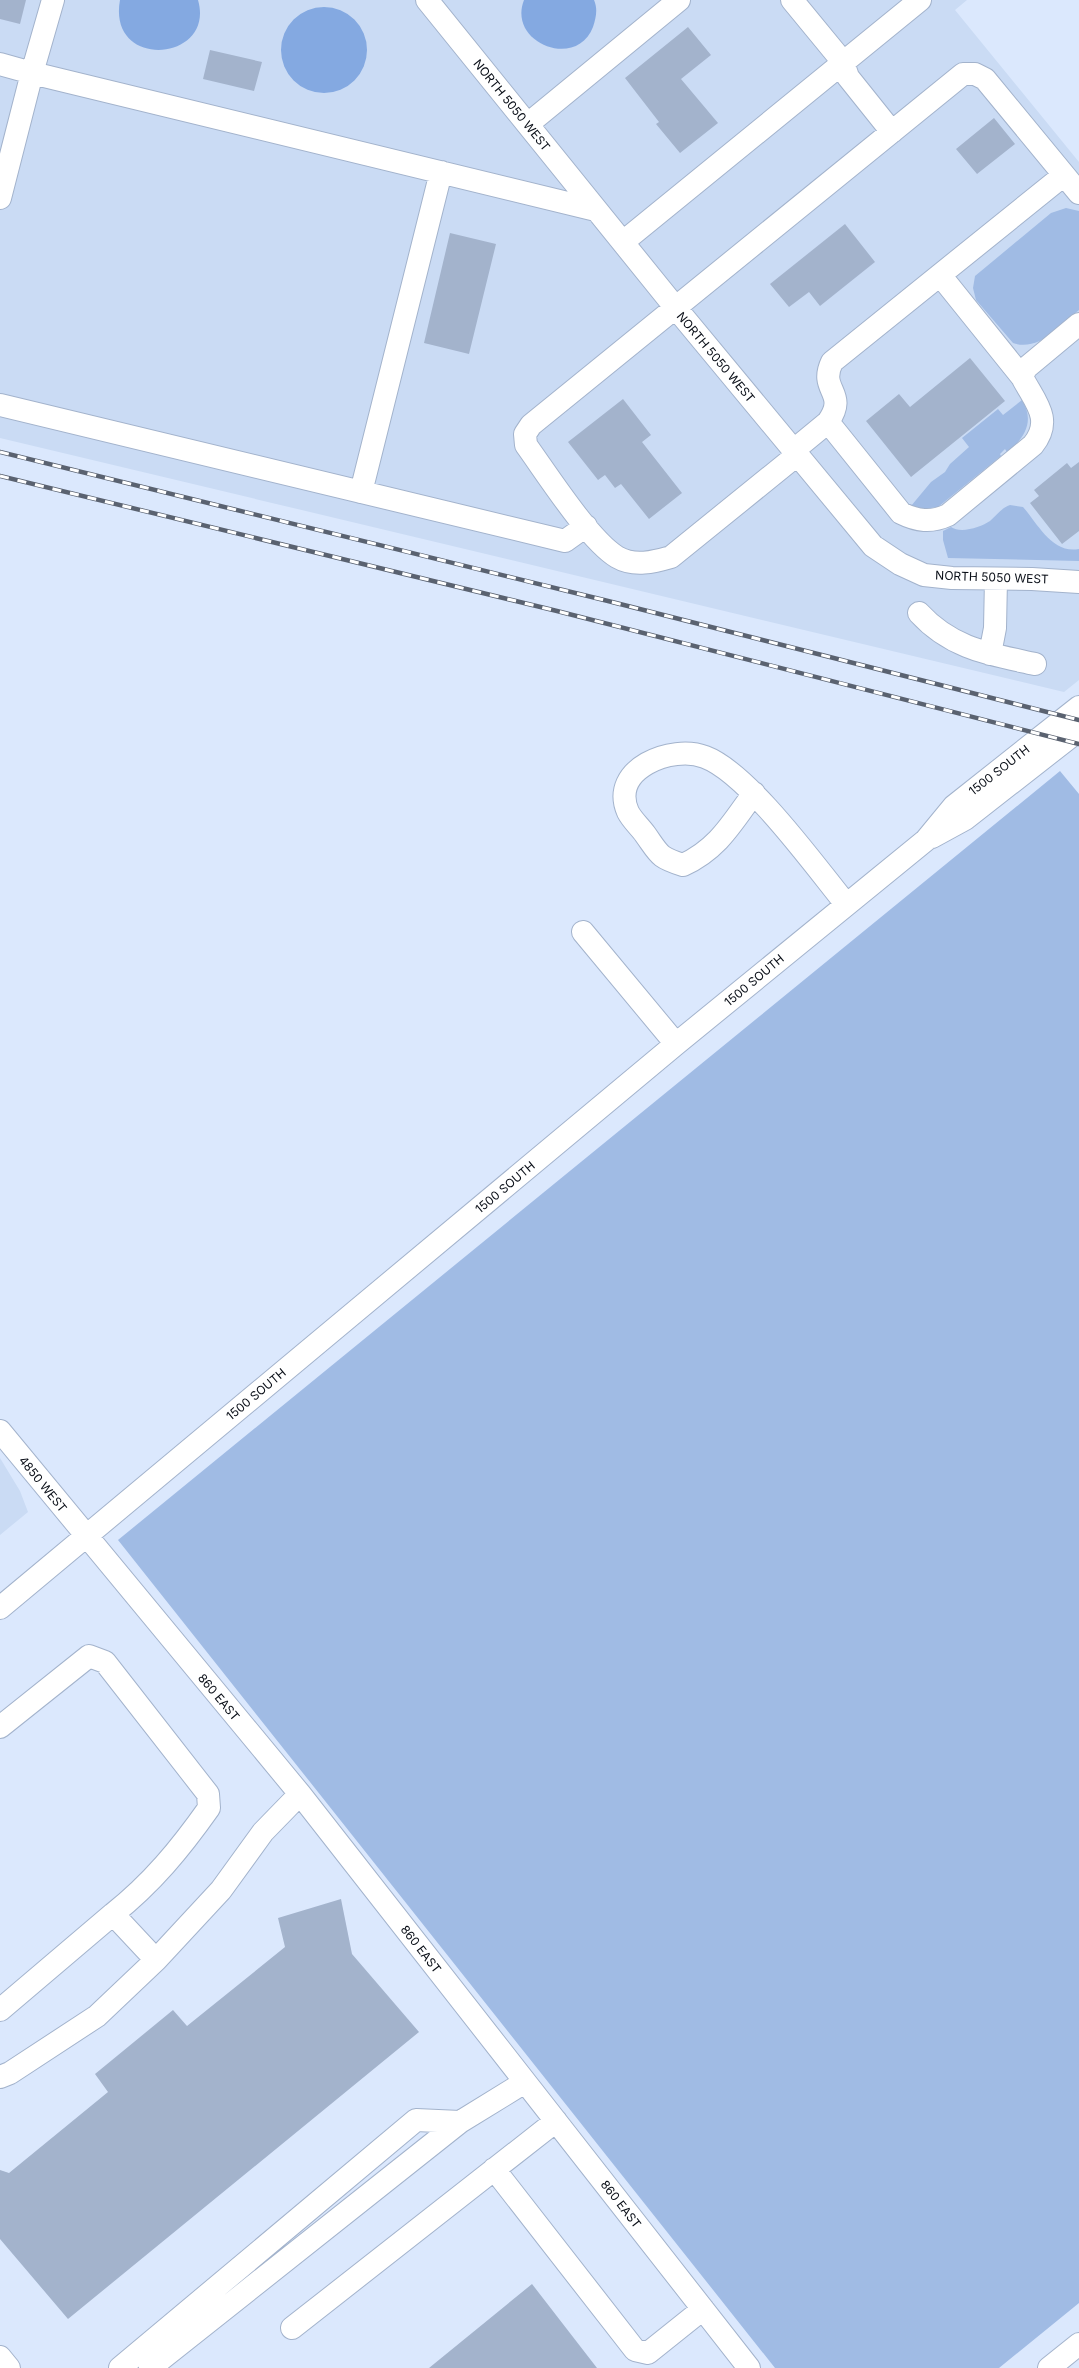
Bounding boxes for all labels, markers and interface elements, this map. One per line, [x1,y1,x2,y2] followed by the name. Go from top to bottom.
[470,56,554,154] street label: NORTH 5050 WEST
[674,309,758,406] street label: NORTH 5050 WEST
[935,568,1049,586] street label: NORTH 5050 WEST
[966,742,1032,798] street label: 1500 SOUTH
[721,951,787,1009] street label: 1500 SOUTH
[472,1158,538,1216] street label: 1500 SOUTH
[223,1365,289,1423] street label: 1500 SOUTH
[16,1453,70,1515] street label: 4850 WEST
[195,1670,243,1724] street label: 860 EAST
[398,1922,445,1976] street label: 860 EAST
[598,2177,645,2231] street label: 860 EAST

